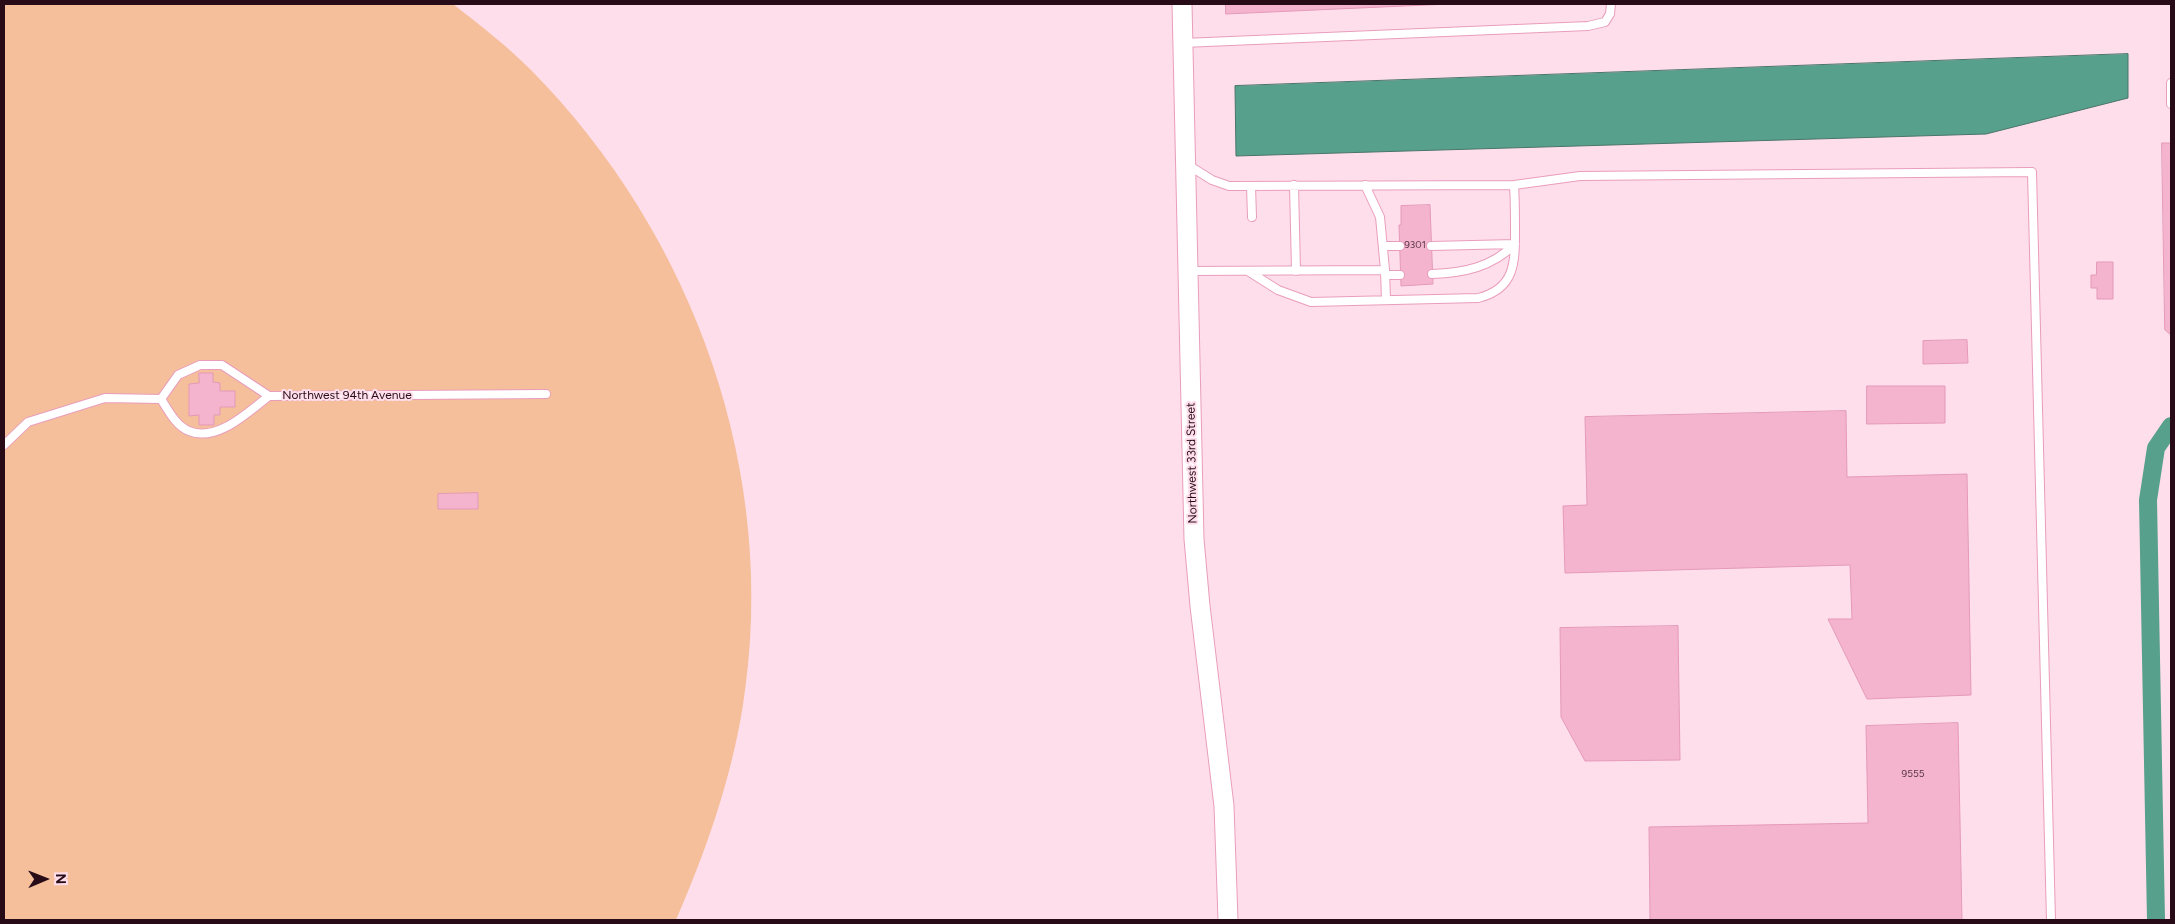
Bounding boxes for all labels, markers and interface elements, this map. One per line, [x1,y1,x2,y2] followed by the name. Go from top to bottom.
[1404,239,1426,251] house number: 9301
[282,388,412,402] street label: Northwest 94th Avenue
[1184,402,1200,524] street label: Northwest 33rd Street
[1902,768,1924,780] house number: 9555
[20,854,70,904] north arrow
[52,873,69,884] text: N

